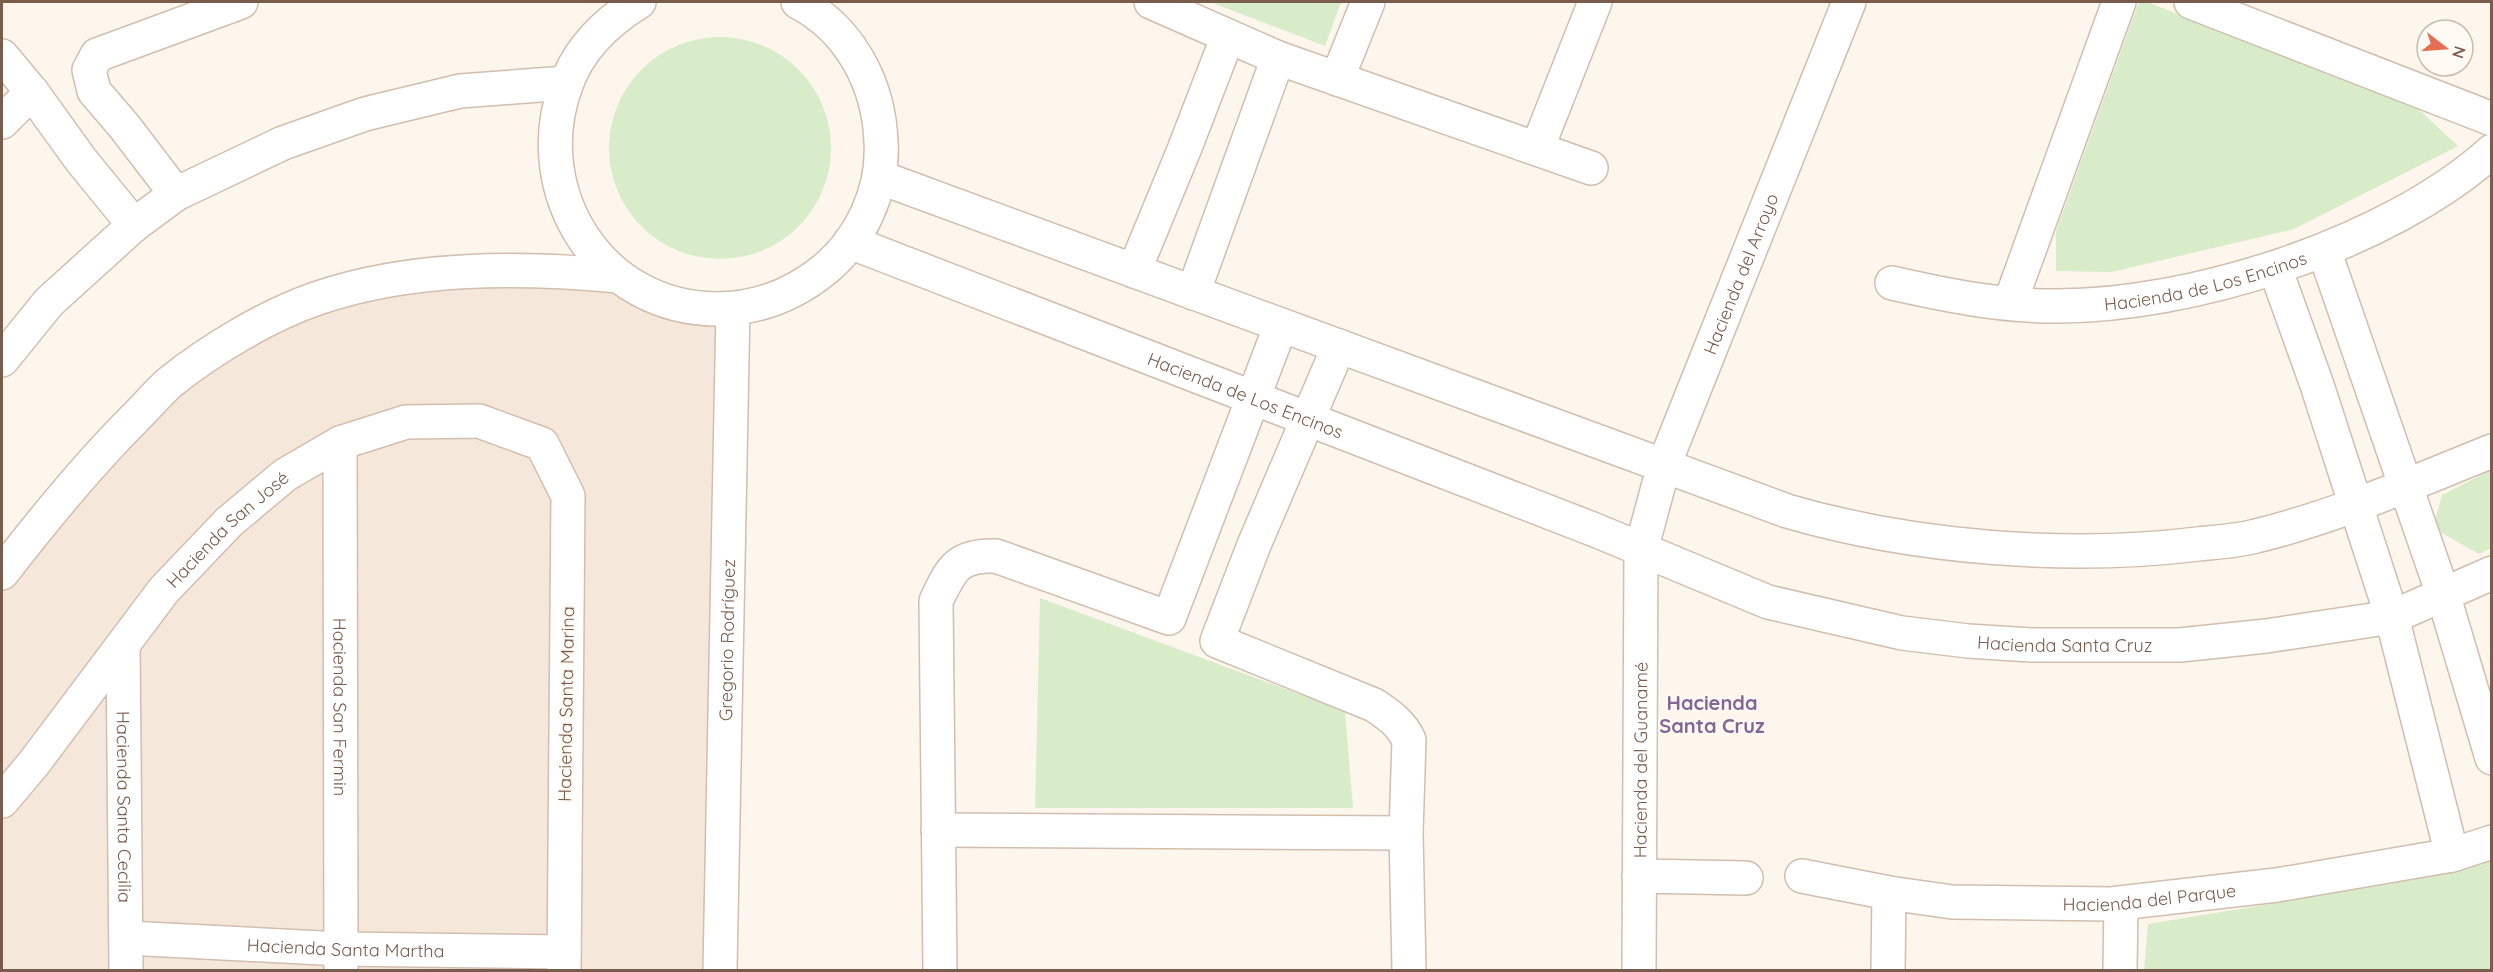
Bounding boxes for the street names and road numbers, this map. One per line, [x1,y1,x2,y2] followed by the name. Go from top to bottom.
[1698,190,1783,358] street label: Hacienda del Arroyo
[2103,246,2310,315] street label: Hacienda de Los Encinos
[1144,347,1347,443] street label: Hacienda de Los Encinos
[161,466,293,592] street label: Hacienda San José
[713,559,740,721] street label: Gregorio Rodríguez
[553,606,579,802] street label: Hacienda Santa Marina
[329,618,352,796] street label: Hacienda San Fermin
[1976,630,2152,657] street label: Hacienda Santa Cruz
[1628,662,1652,858] street label: Hacienda del Guanamé
[112,711,137,903] street label: Hacienda Santa Cecilia
[2063,878,2237,916] street label: Hacienda del Parque
[246,933,445,962] street label: Hacienda Santa Martha

